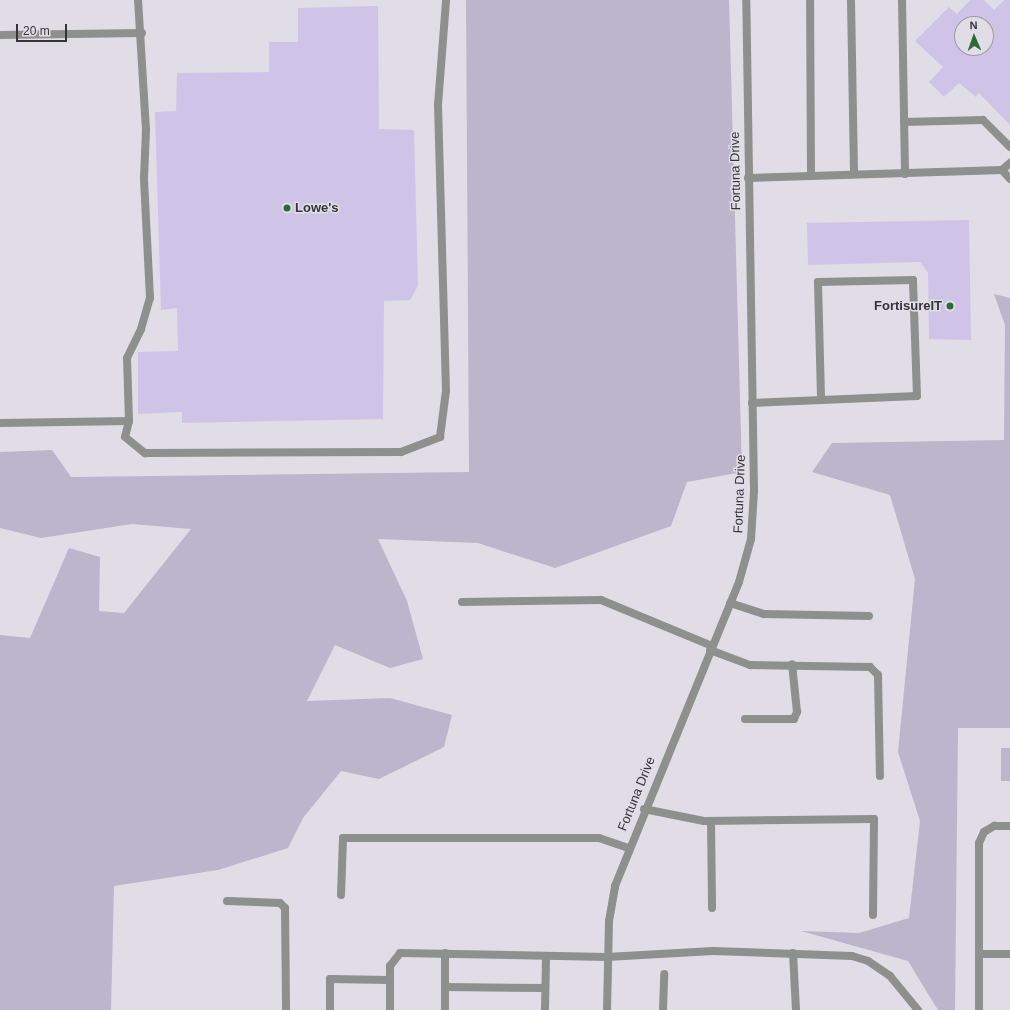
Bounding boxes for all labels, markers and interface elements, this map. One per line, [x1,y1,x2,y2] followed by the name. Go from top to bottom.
[18,16,69,42] scale bar
[954,16,994,56] north arrow
[969,19,978,31] text: N
[23,24,50,38] text: 20 m
[728,131,744,211] street label: Fortuna Drive
[295,200,339,216] place label: Lowe's
[282,203,292,213] marker: Lowe's
[874,298,942,314] place label: FortisureIT
[945,301,955,311] marker: FortisureIT
[731,454,749,534] street label: Fortuna Drive
[615,755,659,833] street label: Fortuna Drive

